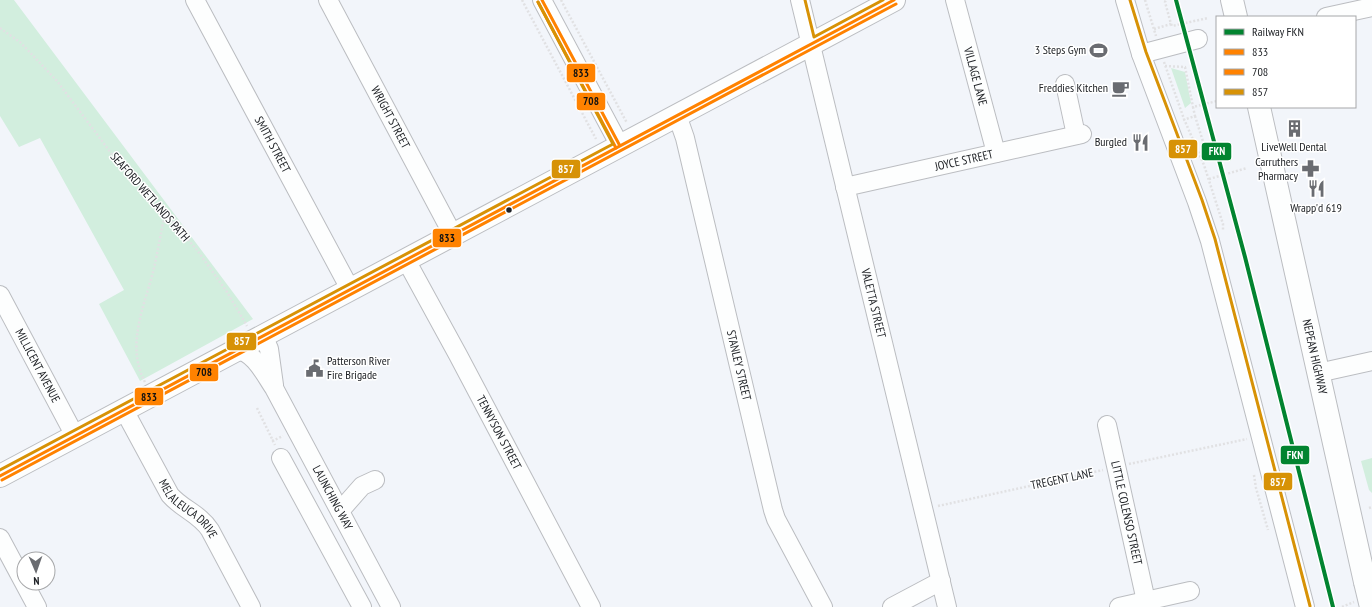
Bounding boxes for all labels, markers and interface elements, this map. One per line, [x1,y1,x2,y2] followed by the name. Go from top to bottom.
[1216,16,1356,108] legend
[1252,24,1304,39] text: Railway FKN
[1089,40,1109,60] sports icon: 3 Steps Gym
[1035,42,1086,57] place label: 3 Steps Gym
[961,44,991,107] street label: VILLAGE LANE
[1252,44,1268,59] text: 833
[566,63,596,83] line badge: 833
[1252,64,1268,79] text: 708
[573,66,589,80] text: 833
[1111,78,1131,98] cafe icon: Freddies Kitchen
[1039,80,1108,95] place label: Freddies Kitchen
[368,83,414,151] street label: WRIGHT STREET
[1252,84,1268,99] text: 857
[576,92,606,111] line badge: 708
[583,94,599,108] text: 708
[252,113,294,176] street label: SMITH STREET
[1284,118,1304,138] building icon: LiveWell Dental
[1130,132,1150,152] restaurant icon: Burgled
[1095,134,1127,149] place label: Burgled
[1168,139,1198,159] line badge: 857
[1261,139,1327,154] place label: LiveWell Dental
[1175,142,1191,156] text: 857
[1201,142,1232,161] line badge: FKN
[1209,144,1225,158] text: FKN
[932,146,995,174] street label: JOYCE STREET
[108,149,193,244] street label: SEAFORD WETLANDS PATH
[1255,154,1298,183] place label: Carruthers Pharmacy
[551,159,581,179] line badge: 857
[1301,159,1321,179] pharmacy icon: Carruthers Pharmacy
[558,162,574,176] text: 857
[1306,179,1326,199] restaurant icon: Wrapp'd 619
[1290,200,1342,215] place label: Wrapp'd 619
[504,205,514,215] unlabelled marker
[432,228,462,248] line badge: 833
[439,231,455,245] text: 833
[858,266,890,340] street label: VALETTA STREET
[1300,318,1331,396] street label: NEPEAN HIGHWAY
[12,326,64,405] street label: MILLICENT AVENUE
[724,329,755,403] street label: STANLEY STREET
[226,332,257,351] line badge: 857
[234,334,250,348] text: 857
[327,353,391,382] place label: Patterson River Fire Brigade
[304,358,324,378] public building icon: Patterson River Fire Brigade
[189,363,219,382] line badge: 708
[196,365,212,379] text: 708
[134,387,164,406] line badge: 833
[141,390,157,404] text: 833
[474,393,525,472] street label: TENNYSON STREET
[1280,445,1310,465] line badge: FKN
[1287,448,1303,462] text: FKN
[1108,459,1146,567] street label: LITTLE COLENSO STREET
[310,463,357,533] street label: LAUNCHING WAY
[1029,465,1095,492] street label: TREGENT LANE
[1263,472,1293,491] line badge: 857
[1270,475,1286,489] text: 857
[156,476,221,541] street label: MELALEUCA DRIVE
[16,551,56,591] north arrow
[33,574,40,588] text: N

